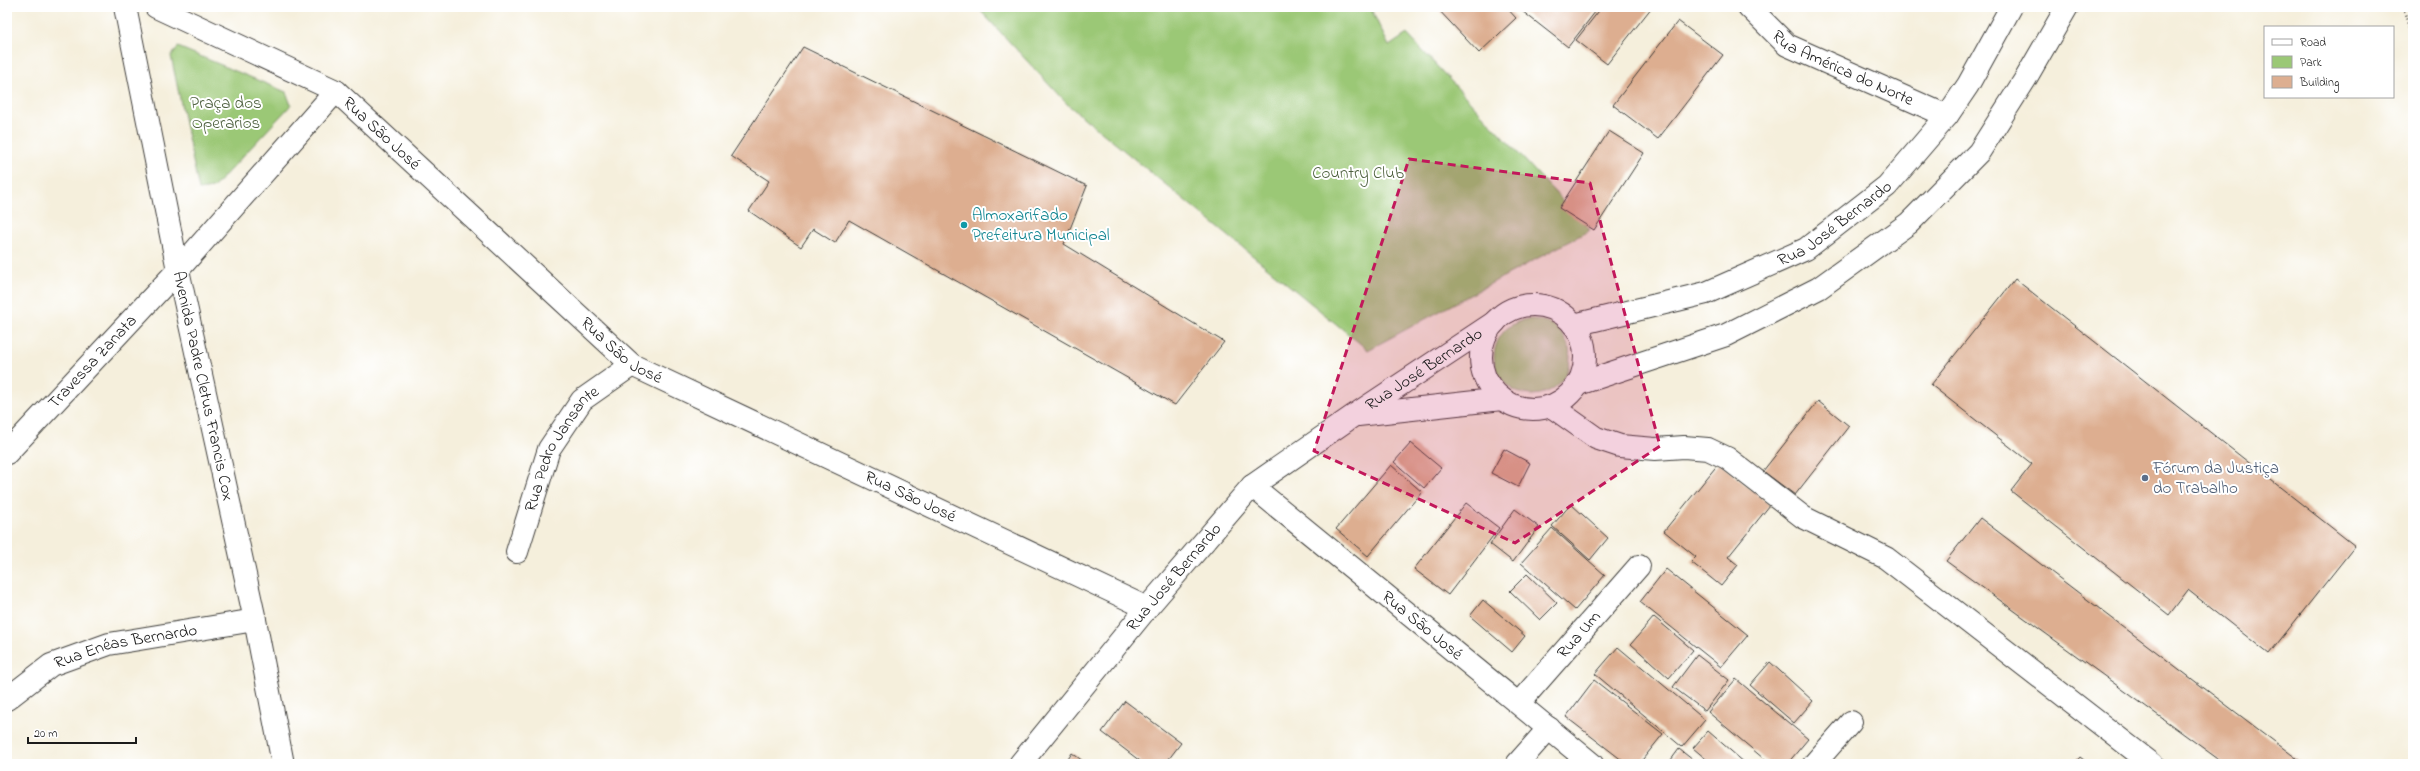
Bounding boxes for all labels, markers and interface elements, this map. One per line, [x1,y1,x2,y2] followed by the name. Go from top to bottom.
[1766,24,1918,112] street label: Rua América do Norte
[2264,26,2394,98] legend
[2300,34,2326,52] text: Road
[2300,54,2322,72] text: Park
[2299,74,2339,93] text: Building
[190,91,262,136] park label: Praça dos Operarios
[337,91,427,176] street label: Rua São José
[1312,161,1404,187] park label: Country Club
[1774,174,1897,273] street label: Rua José Bernardo
[972,203,1110,248] place label: Almoxarifado Prefeitura Municipal
[959,220,969,230] marker: Almoxarifado Prefeitura Municipal
[166,269,241,503] street label: Avenida Padre Cletus Francis Cox
[42,309,143,414] street label: Travessa Zanata
[575,311,667,390] street label: Rua São José
[1360,321,1488,417] street label: Rua José Bernardo
[518,379,604,515] street label: Rua Pedro Jansante
[2152,456,2279,501] place label: Fórum da Justiça do Trabalho
[861,464,961,529] street label: Rua São José
[2140,473,2150,483] marker: Fórum da Justiça do Trabalho
[1120,517,1228,637] street label: Rua José Bernardo
[1376,584,1469,666] street label: Rua São José
[1551,605,1607,664] street label: Rua Um
[51,617,199,675] street label: Rua Enéas Bernardo
[28,719,136,745] scale bar
[34,725,57,743] text: 20 m

